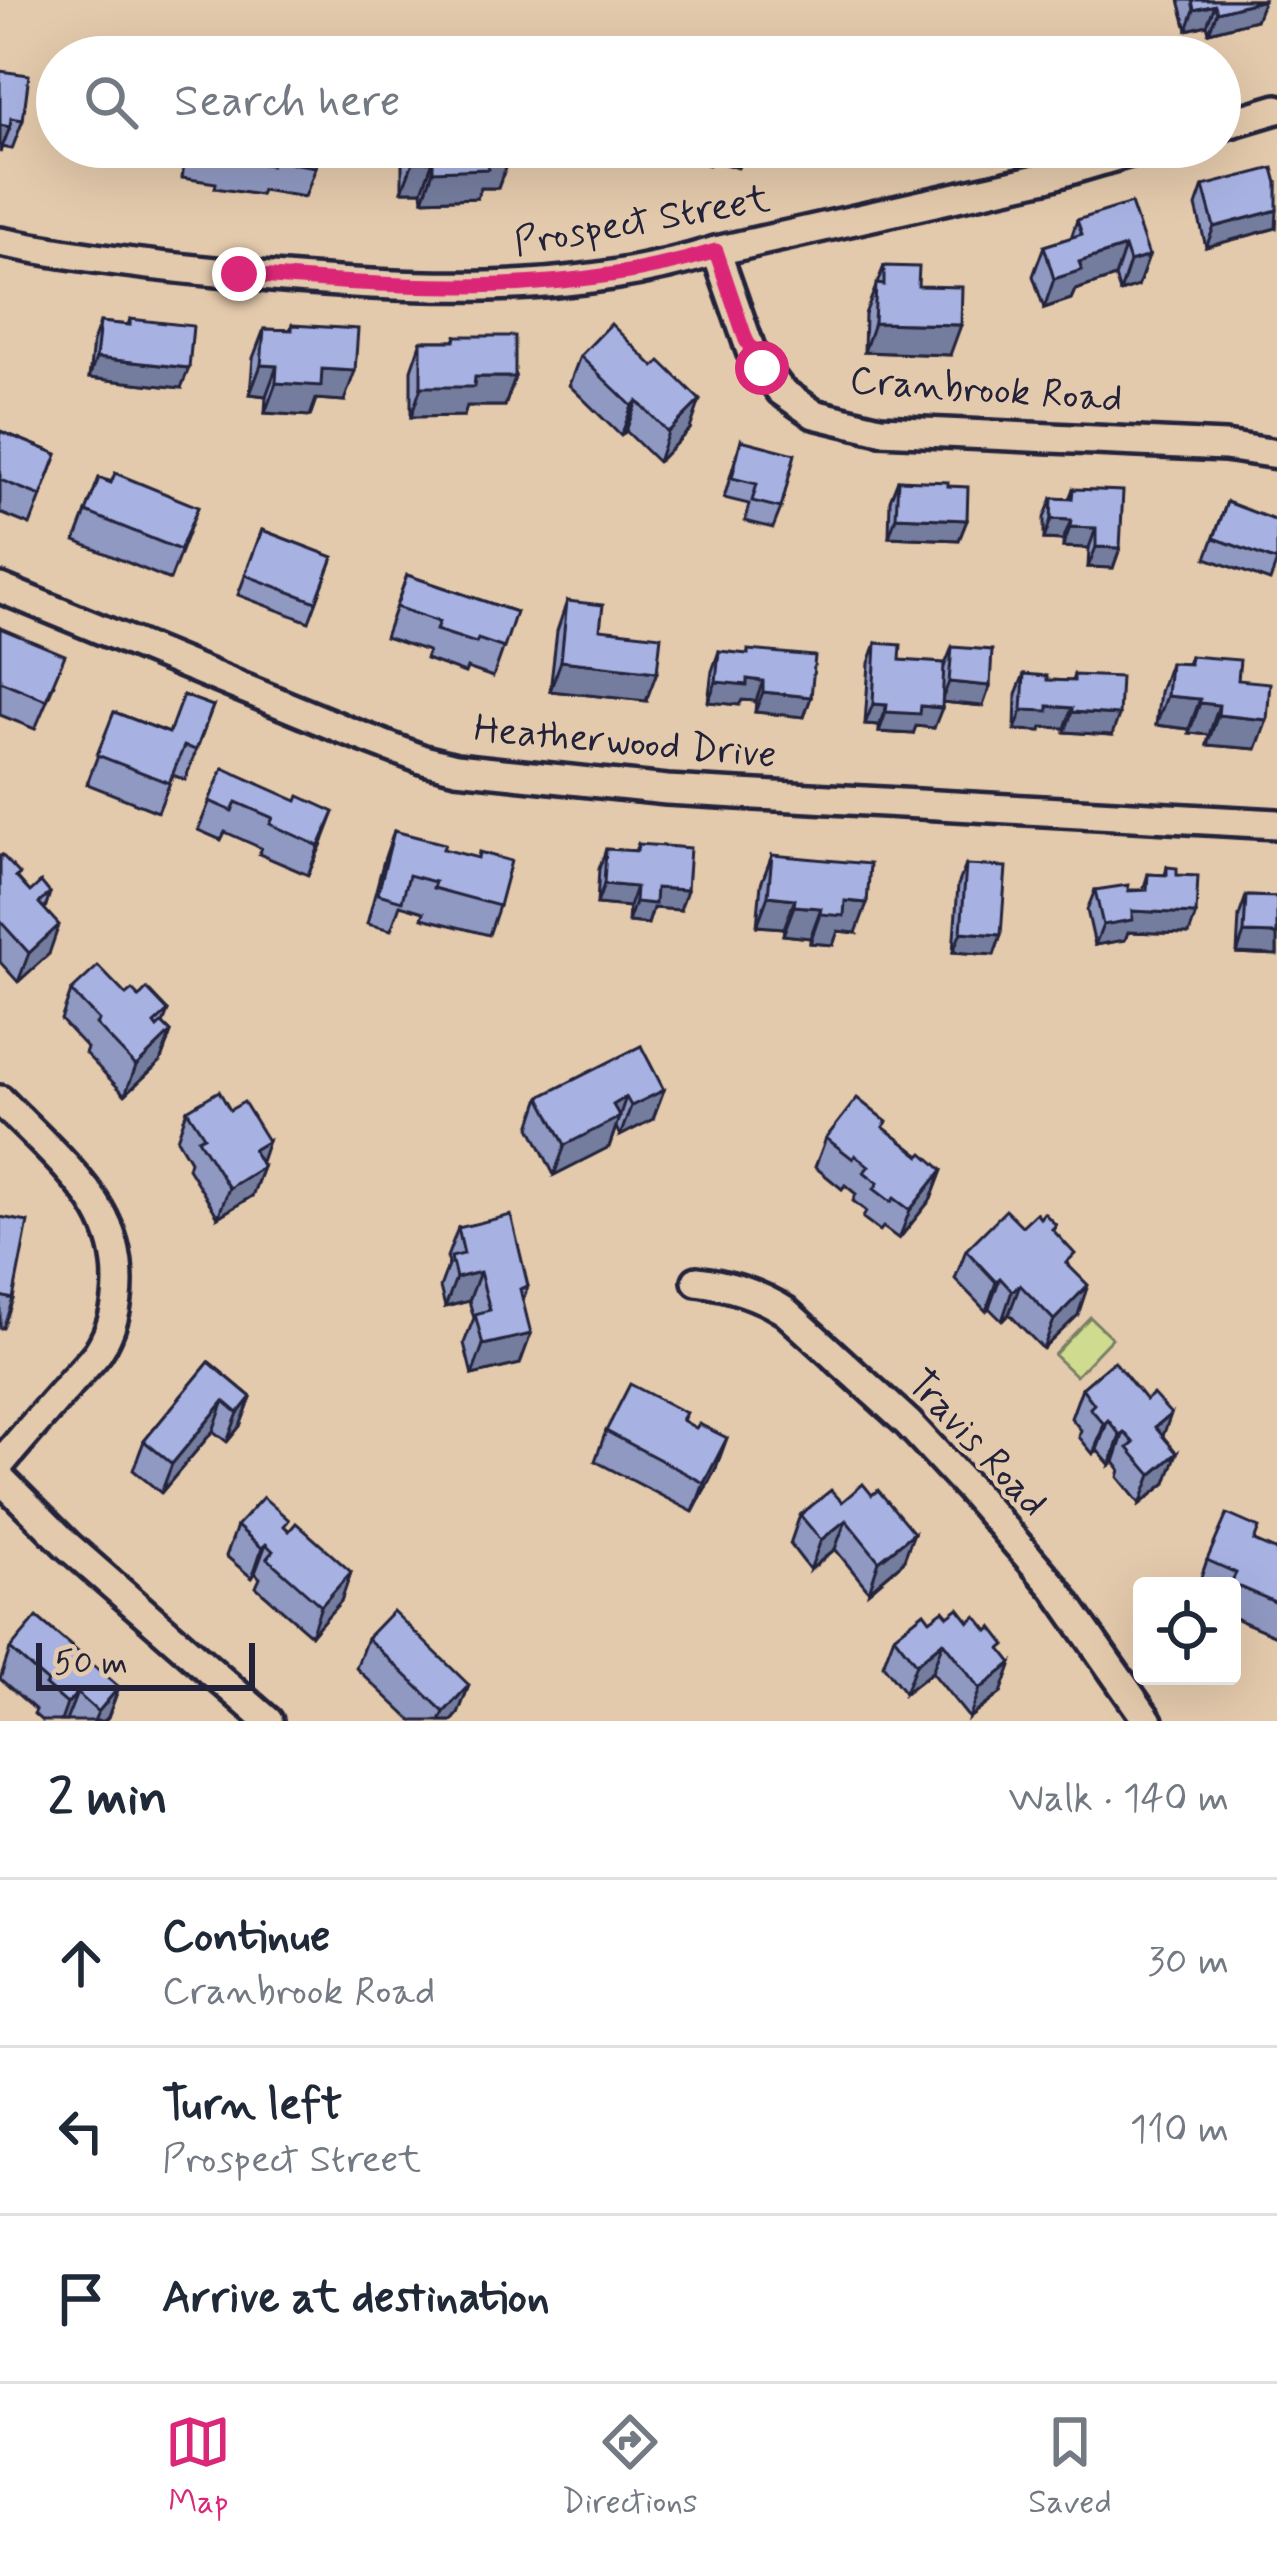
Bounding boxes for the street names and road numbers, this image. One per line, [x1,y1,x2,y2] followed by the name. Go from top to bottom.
[510,174,774,270] street label: Prospect Street
[848,356,1124,426] street label: Cranbrook Road
[472,704,778,782] street label: Heatherwood Drive
[895,1359,1057,1529] street label: Travis Road

